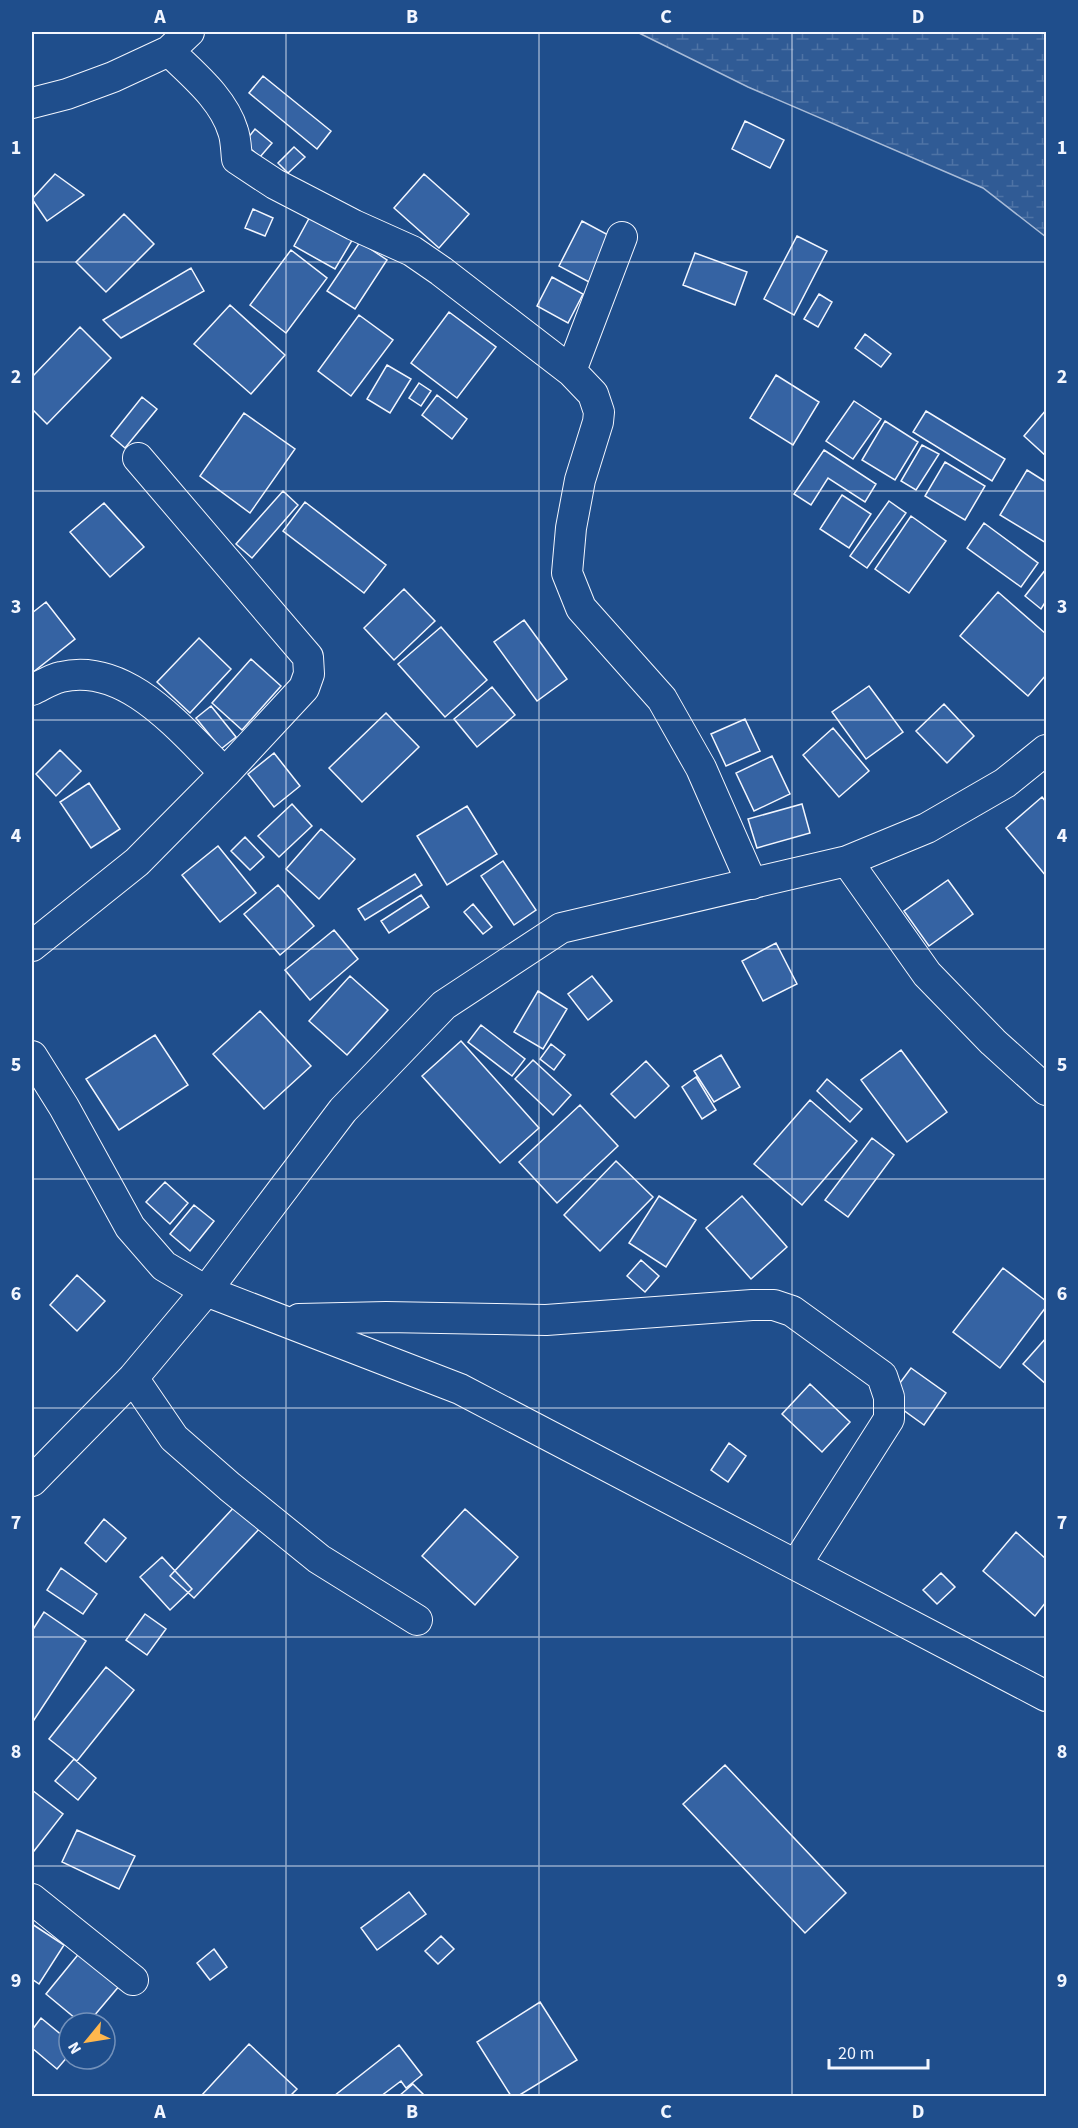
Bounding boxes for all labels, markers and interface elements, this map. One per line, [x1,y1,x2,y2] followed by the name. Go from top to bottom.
[153,3,166,31] text: A
[406,3,418,31] text: B
[660,3,672,31] text: C
[912,3,924,31] text: D
[11,134,21,162] text: 1
[1057,134,1067,162] text: 1
[11,363,21,391] text: 2
[1057,363,1067,391] text: 2
[11,593,21,621] text: 3
[1057,593,1067,621] text: 3
[11,822,22,850] text: 4
[1057,822,1068,850] text: 4
[11,1051,21,1079] text: 5
[1057,1051,1067,1079] text: 5
[11,1280,21,1308] text: 6
[1057,1280,1067,1308] text: 6
[11,1509,21,1537] text: 7
[1057,1509,1067,1537] text: 7
[11,1738,21,1766] text: 8
[1057,1738,1067,1766] text: 8
[11,1967,21,1995] text: 9
[1057,1967,1067,1995] text: 9
[57,2011,117,2071] north arrow
[829,2032,928,2070] scale bar
[63,2038,87,2058] text: N
[838,2041,874,2066] text: 20 m
[153,2098,166,2126] text: A
[406,2098,418,2126] text: B
[660,2098,672,2126] text: C
[912,2098,924,2126] text: D

